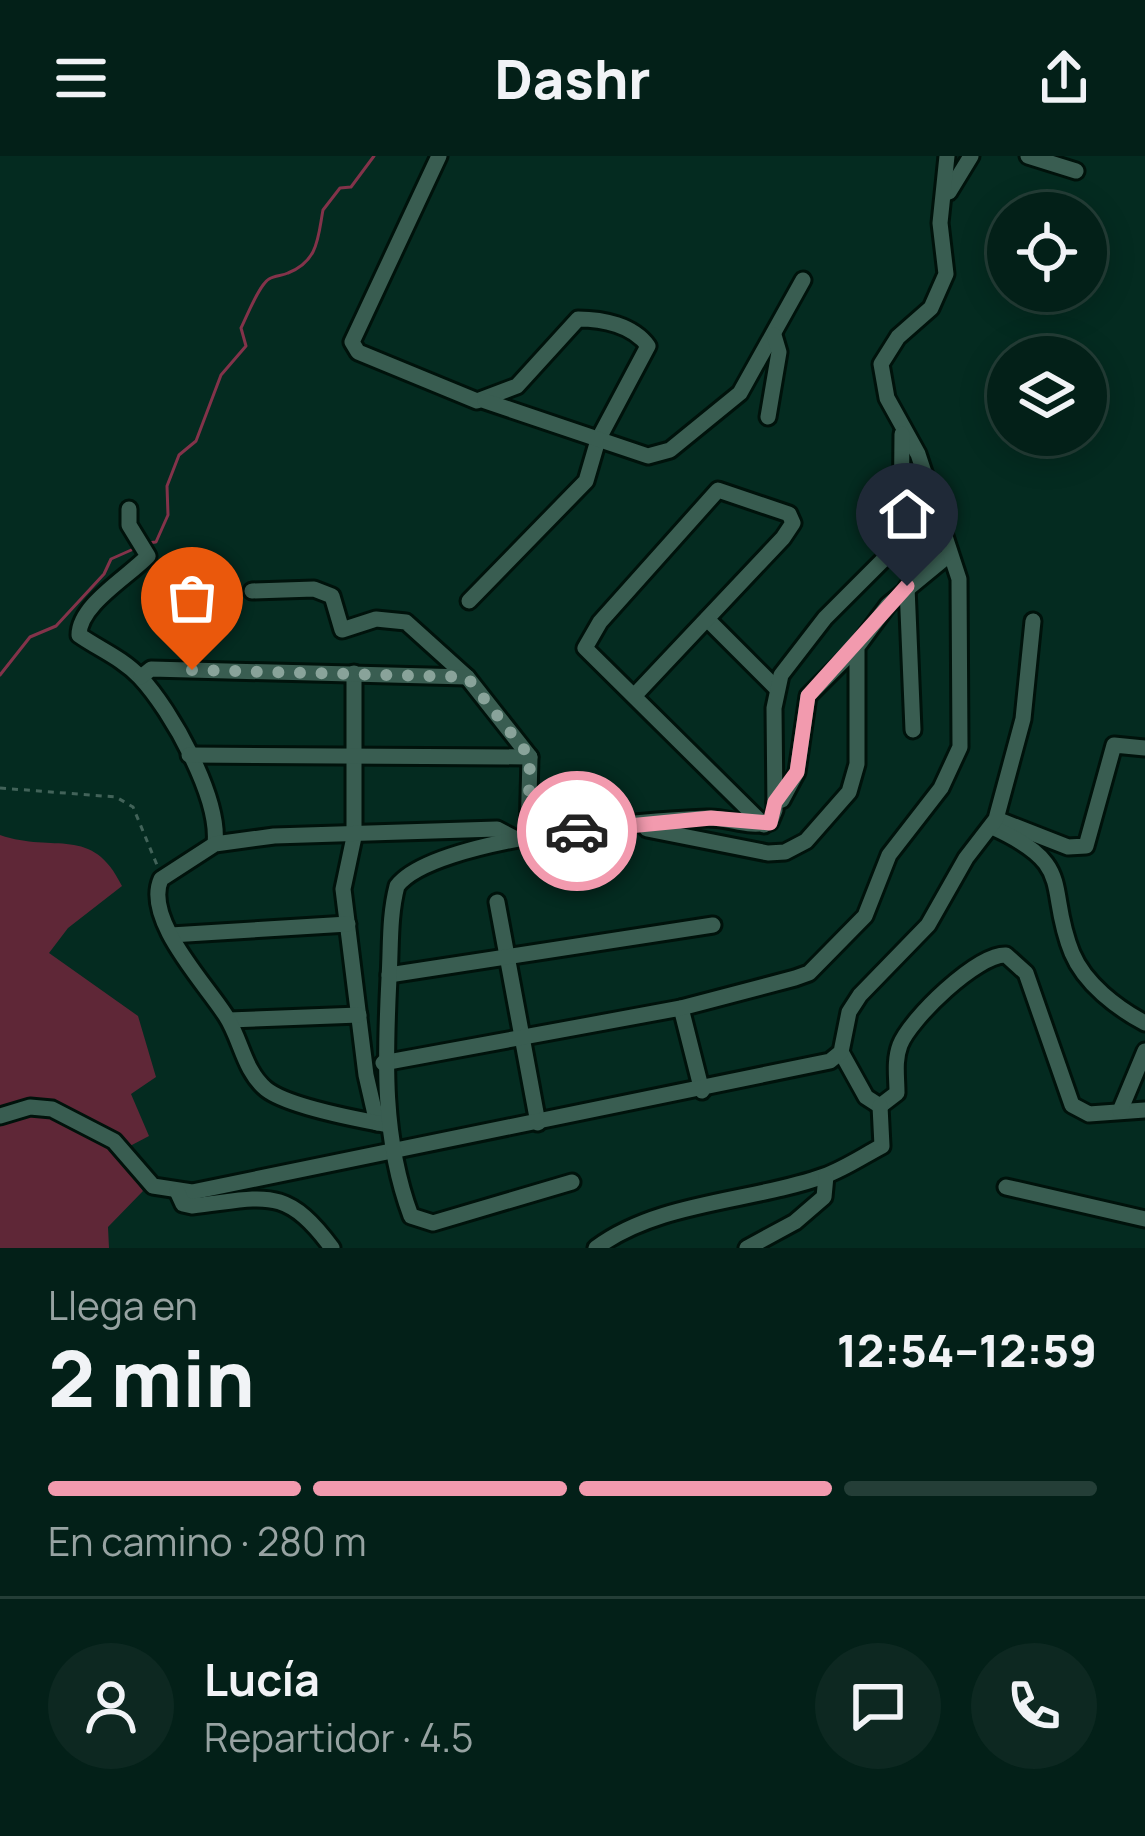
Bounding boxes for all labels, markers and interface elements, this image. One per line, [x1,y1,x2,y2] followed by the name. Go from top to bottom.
[495,41,650,115] text: Dashr
[48,45,114,111] icon: menu
[1031,45,1097,111] icon: share
[987,192,1107,456] map controls
[987,192,1107,312] button: locate
[987,336,1107,456] button: layers
[856,463,958,586] pin
[874,481,940,547] icon: home
[141,547,243,670] pin
[159,565,225,631] icon: bag
[517,771,637,891] courier
[544,798,610,864] icon: car
[48,1278,198,1332] text: Llega en
[837,1319,1097,1381] text: 12:54–12:59
[48,1324,255,1430] text: 2 min
[48,1514,367,1568] text: En camino · 280 m
[48,1643,174,1769] button: person
[815,1643,941,1769] button: chat
[971,1643,1097,1769] button: phone
[204,1648,320,1710] text: Lucía
[204,1710,474,1764] text: Repartidor · 4.5

